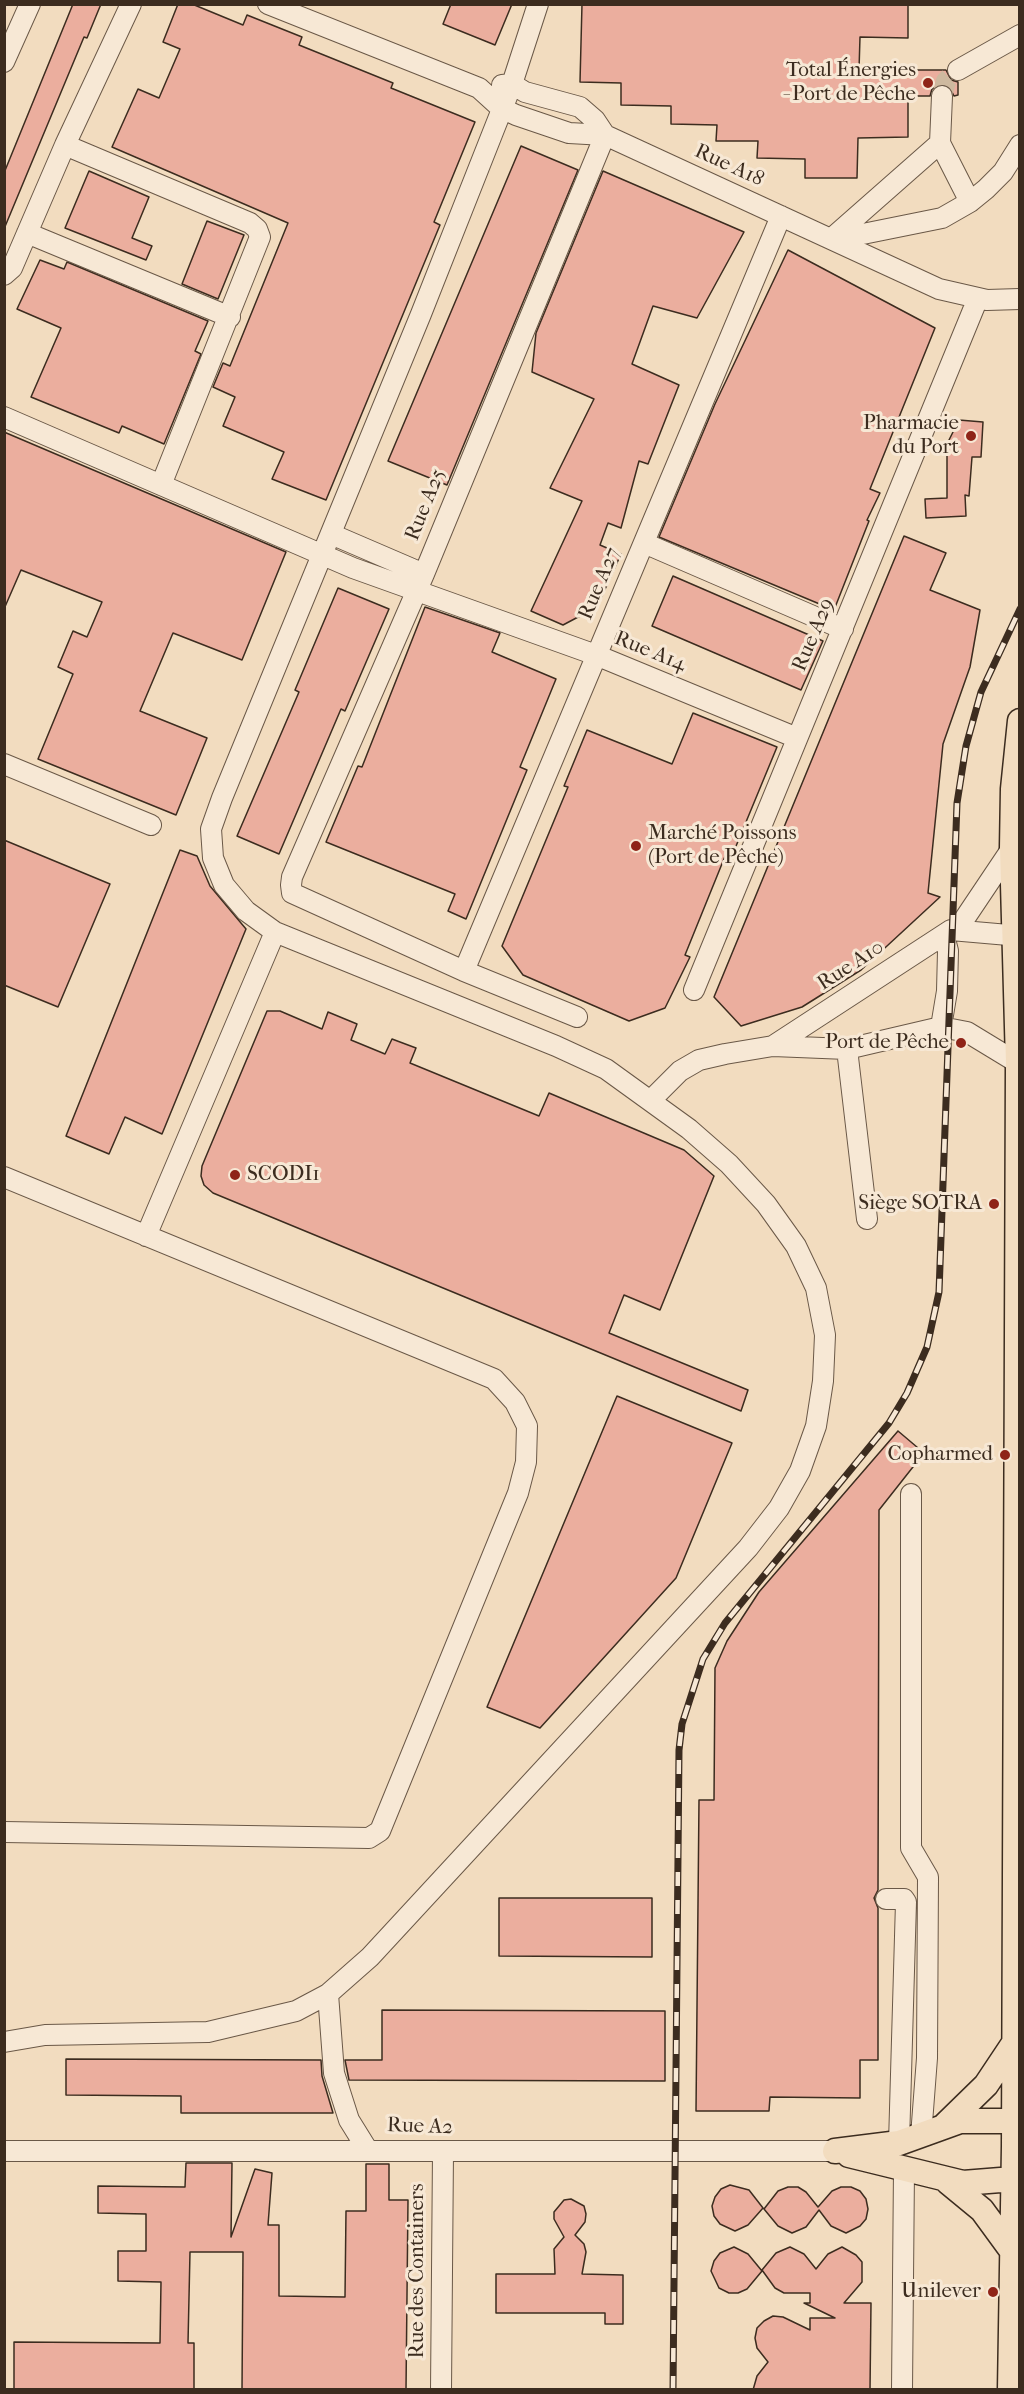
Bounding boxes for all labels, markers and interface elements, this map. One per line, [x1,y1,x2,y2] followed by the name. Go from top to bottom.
[782,58,916,108] place label: Total Énergies - Port de Pêche
[921,76,935,90] marker: Total Énergies - Port de Pêche
[690,139,768,193] street label: Rue A18
[863,411,959,461] place label: Pharmacie du Port
[964,429,978,443] marker: Pharmacie du Port
[400,465,452,545] street label: Rue A25
[574,544,626,624] street label: Rue A27
[787,595,841,675] street label: Rue A29
[610,626,690,678] street label: Rue A14
[648,821,796,871] place label: Marché Poissons (Port de Pêche)
[629,839,643,853] marker: Marché Poissons (Port de Pêche)
[813,935,889,997] street label: Rue A10
[825,1030,949,1056] place label: Port de Pêche
[954,1036,968,1050] marker: Port de Pêche
[247,1162,320,1188] place label: SCODI1
[228,1168,242,1182] marker: SCODI1
[858,1191,982,1217] place label: Siège SOTRA
[987,1197,1001,1211] marker: Siège SOTRA
[887,1442,993,1468] place label: Copharmed
[998,1448,1012,1462] marker: Copharmed
[387,2113,453,2141] street label: Rue A2
[405,2184,431,2358] street label: Rue des Containers
[901,2279,981,2305] place label: Unilever
[986,2285,1000,2299] marker: Unilever

